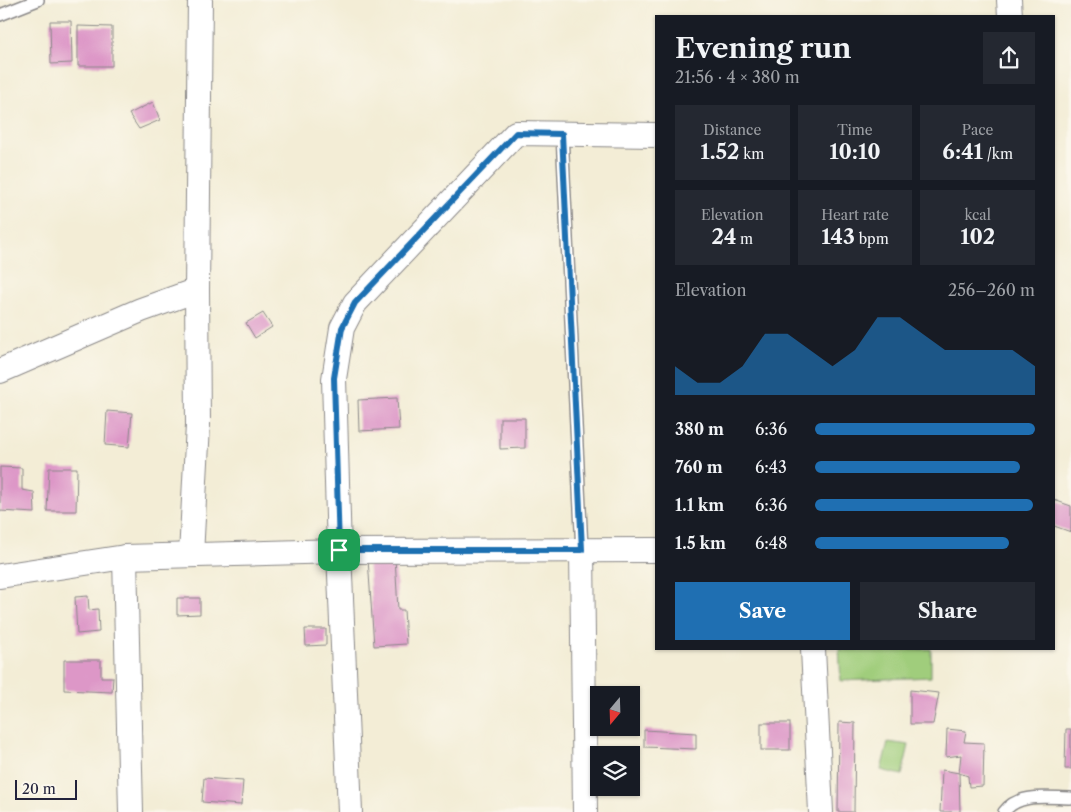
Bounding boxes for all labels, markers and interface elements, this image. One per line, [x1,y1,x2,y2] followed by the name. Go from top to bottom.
[675,31,851,65] text: Evening run
[983,32,1035,84] button: share
[675,67,800,87] text: 21:56 · 4 × 380 m
[703,121,761,139] text: Distance
[837,121,873,139] text: Time
[962,121,993,139] text: Pace
[700,139,740,164] text: 1.52
[829,139,881,164] text: 10:10
[942,139,983,164] text: 6:41
[740,145,764,163] text: km
[983,145,1013,163] text: /km
[701,206,764,224] text: Elevation
[821,206,889,224] text: Heart rate
[964,206,991,224] text: kcal
[712,224,736,249] text: 24
[821,224,855,249] text: 143
[960,224,995,249] text: 102
[736,230,753,248] text: m
[855,230,889,248] text: bpm
[675,280,746,300] text: Elevation
[948,280,1035,300] text: 256–260 m
[675,419,724,439] text: 380 m
[755,419,787,439] text: 6:36
[675,457,723,477] text: 760 m
[755,457,787,477] text: 6:43
[675,495,724,515] text: 1.1 km
[755,495,787,515] text: 6:36
[318,529,360,571] pin
[675,533,726,553] text: 1.5 km
[755,533,788,553] text: 6:48
[325,536,353,564] icon: arrive
[675,582,850,640] button: Save
[860,582,1035,640] button: Share
[590,686,640,736] north arrow
[590,686,640,796] map controls
[590,746,640,796] button: layers
[15,777,78,800] scale bar
[22,780,56,798] text: 20 m

